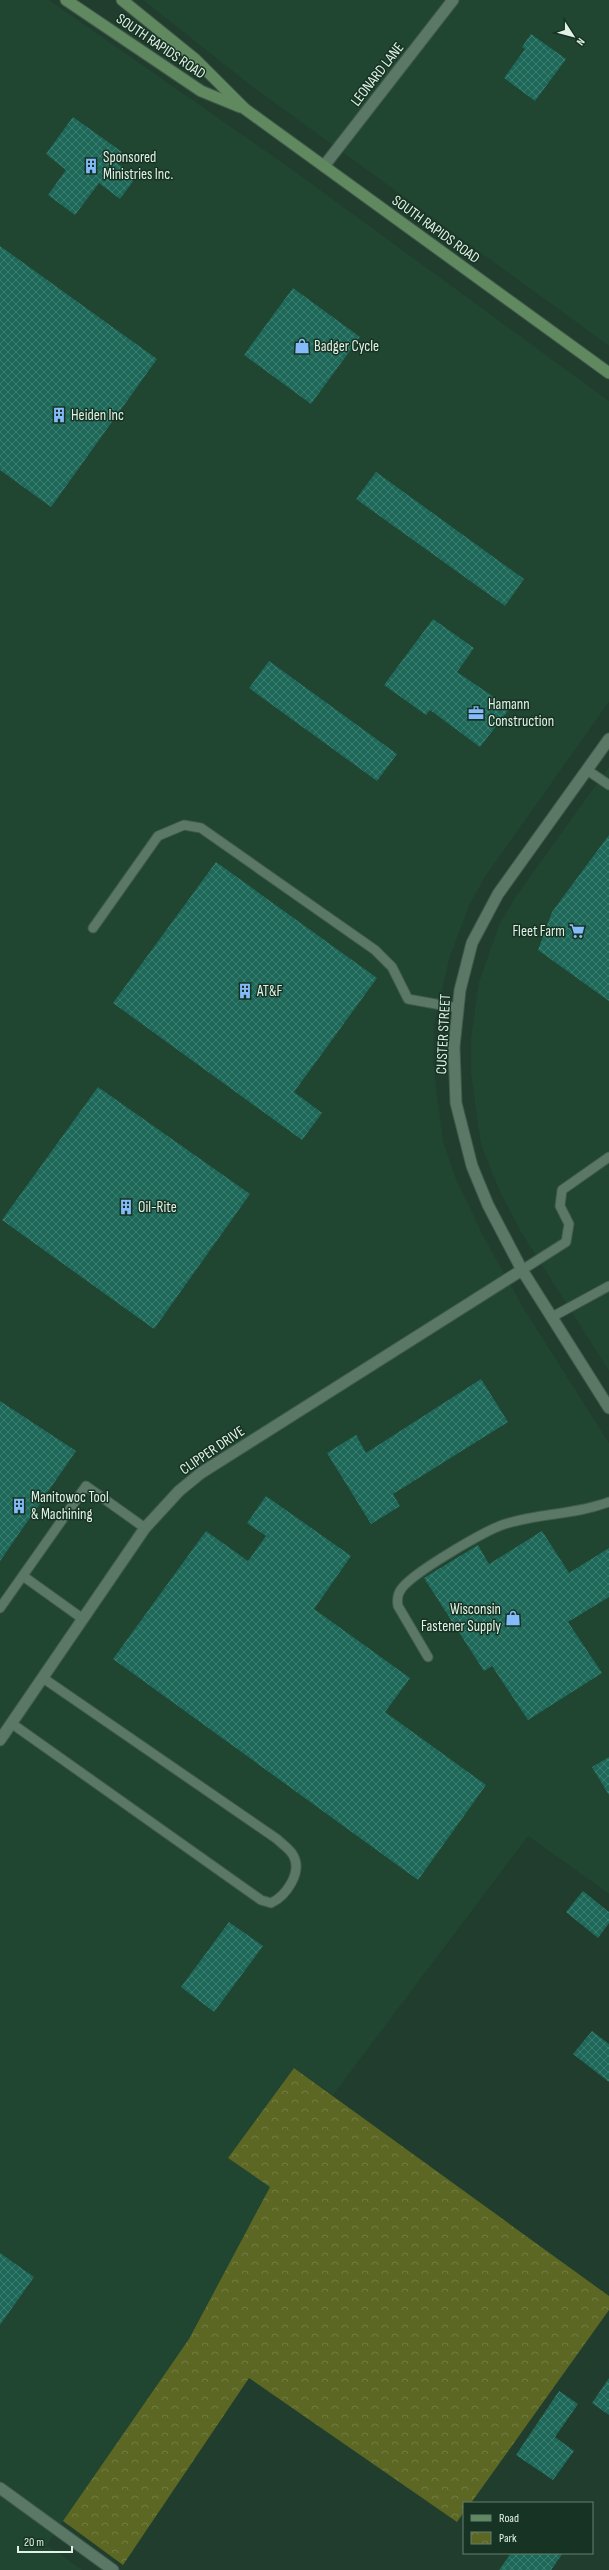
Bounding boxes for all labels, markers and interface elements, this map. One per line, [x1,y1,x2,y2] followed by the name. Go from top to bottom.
[112,9,209,83] street label: SOUTH RAPIDS ROAD
[553,16,593,56] north arrow
[574,35,588,48] text: N
[347,39,408,110] street label: LEONARD LANE
[103,148,174,184] place label: Sponsored Ministries Inc.
[82,157,100,175] building icon: Sponsored Ministries Inc.
[388,191,483,268] street label: SOUTH RAPIDS ROAD
[293,337,311,355] shop icon: Badger Cycle
[314,337,379,356] place label: Badger Cycle
[50,406,68,424] building icon: Heiden Inc
[71,406,124,425] place label: Heiden Inc
[488,695,554,731] place label: Hamann Construction
[467,704,485,722] office icon: Hamann Construction
[512,922,565,941] place label: Fleet Farm
[568,922,586,940] supermarket icon: Fleet Farm
[236,982,254,1000] building icon: AT&F
[256,982,282,1001] place label: AT&F
[432,993,455,1075] street label: CUSTER STREET
[117,1198,135,1216] building icon: Oil-Rite
[138,1198,177,1217] place label: Oil-Rite
[176,1422,248,1479] street label: CLIPPER DRIVE
[31,1488,109,1524] place label: Manitowoc Tool & Machining
[10,1497,28,1515] building icon: Manitowoc Tool & Machining
[421,1600,501,1636] place label: Wisconsin Fastener Supply
[504,1609,522,1627] shop icon: Wisconsin Fastener Supply
[463,2502,593,2554] legend
[499,2511,519,2526] text: Road
[18,2528,72,2554] scale bar
[499,2531,517,2546] text: Park
[24,2535,44,2550] text: 20 m

